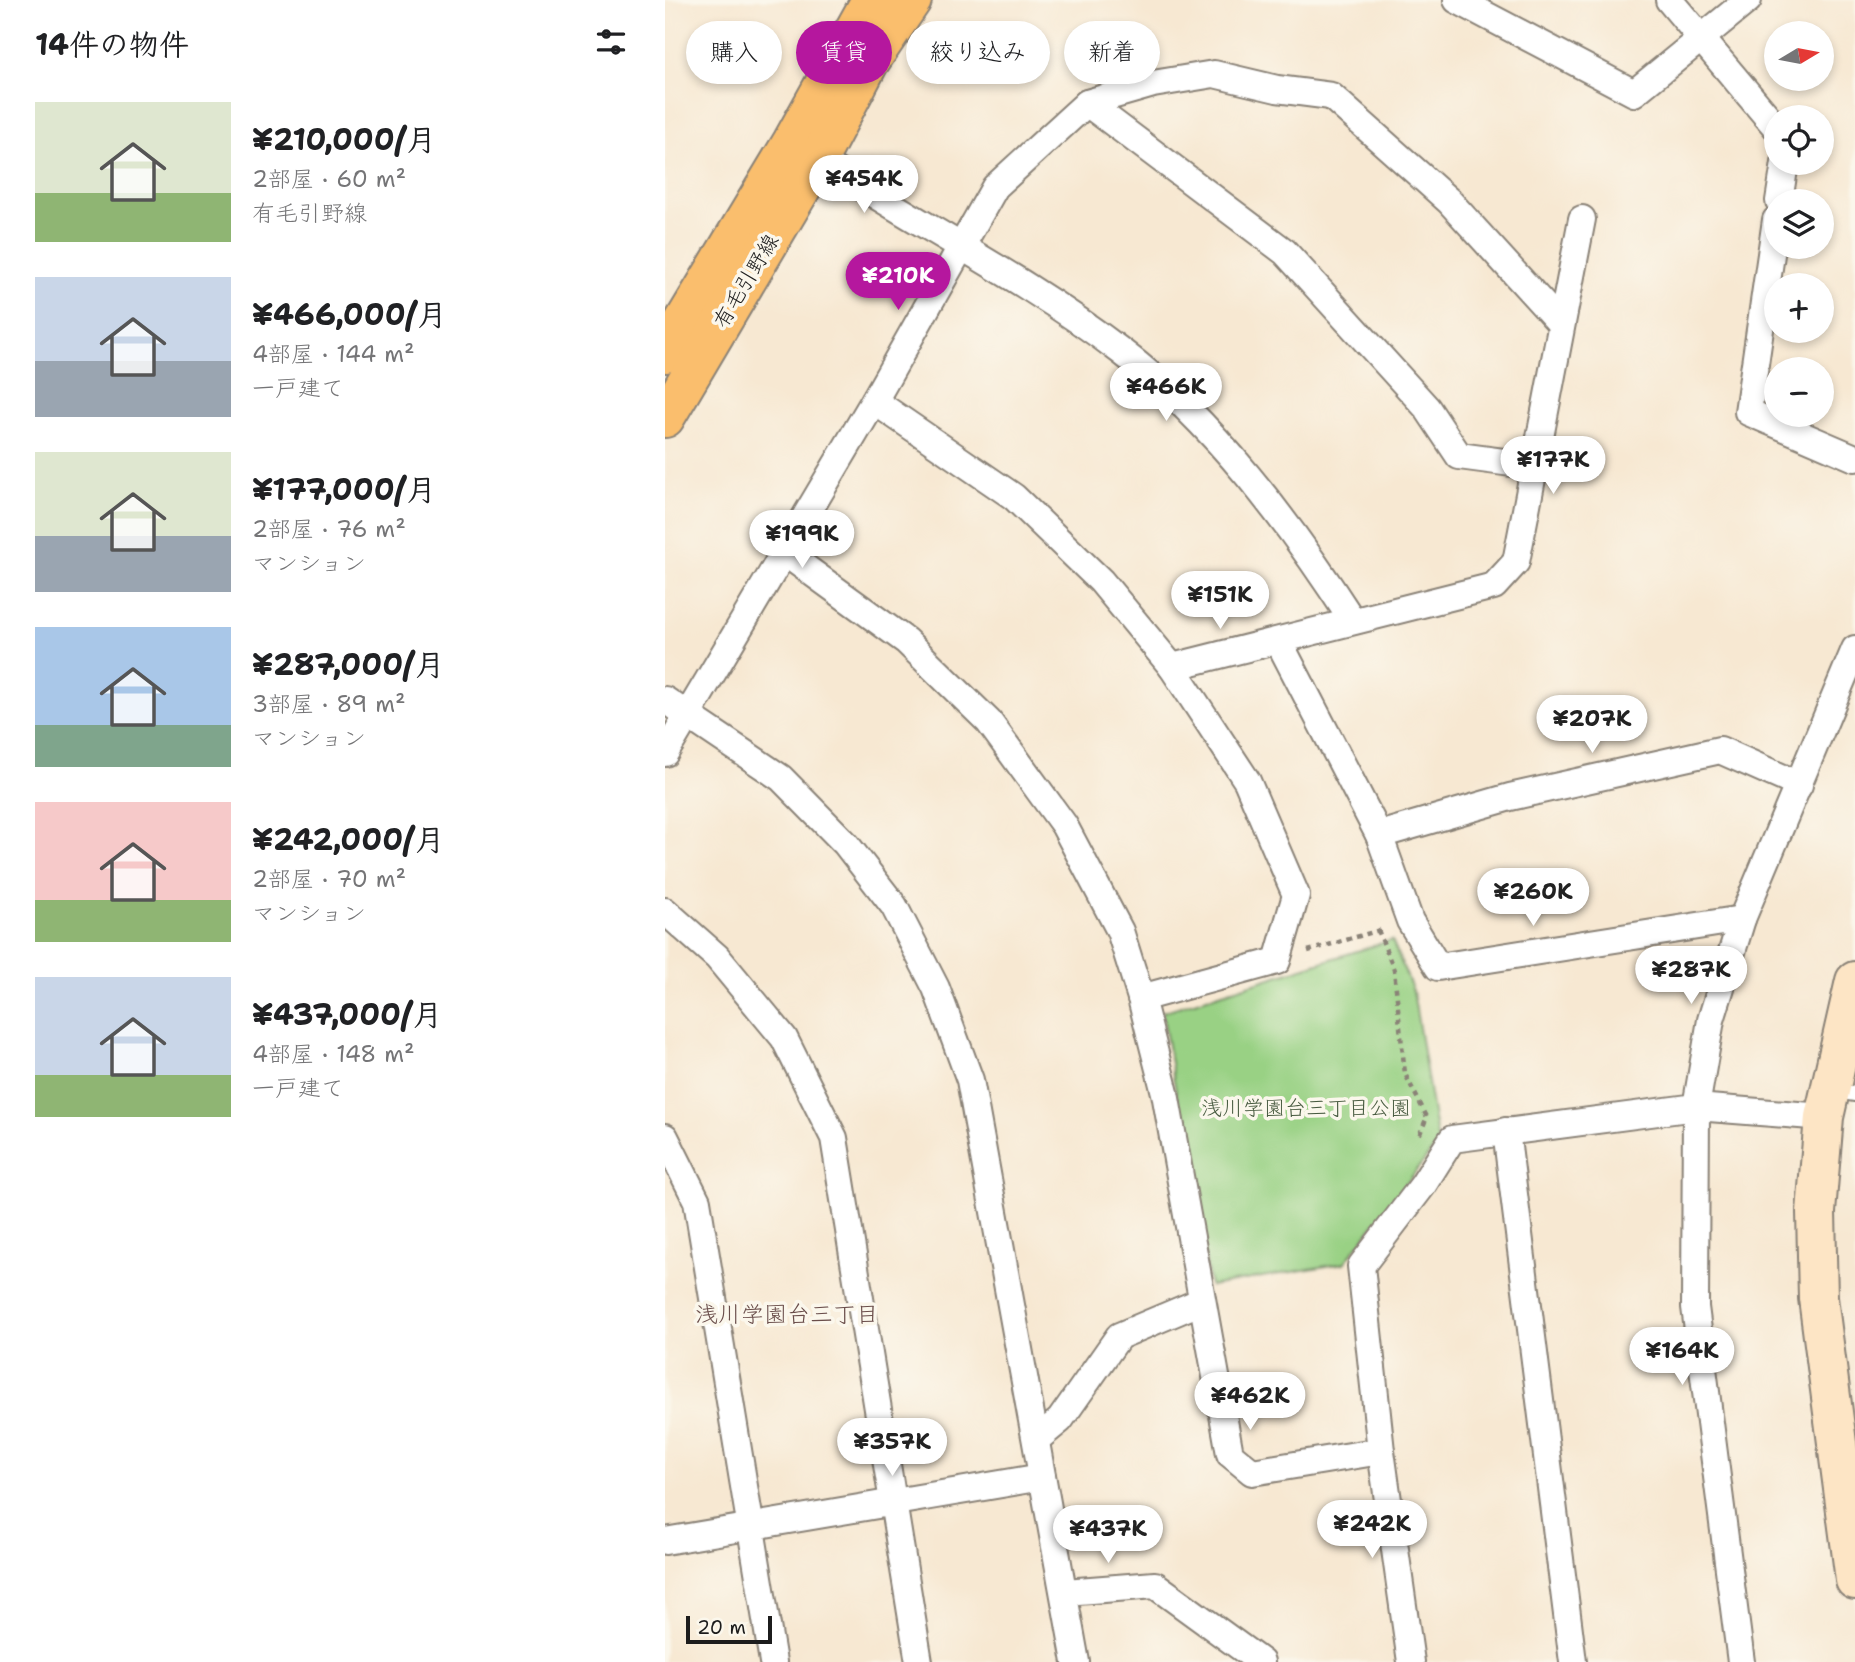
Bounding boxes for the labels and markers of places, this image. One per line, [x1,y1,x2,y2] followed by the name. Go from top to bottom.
[815,156,913,215] pin: ¥454K
[849,252,947,312] pin: ¥210K
[1117,364,1215,423] pin: ¥466K
[1504,436,1602,496] pin: ¥177K
[753,510,851,570] pin: ¥199K
[1171,572,1269,631] pin: ¥151K
[1543,696,1641,755] pin: ¥207K
[1484,869,1582,928] pin: ¥260K
[1642,946,1740,1006] pin: ¥287K
[1633,1328,1731,1387] pin: ¥164K
[1201,1372,1299,1432] pin: ¥462K
[843,1418,941,1478] pin: ¥357K
[1323,1500,1421,1560] pin: ¥242K
[1059,1506,1157,1565] pin: ¥437K

